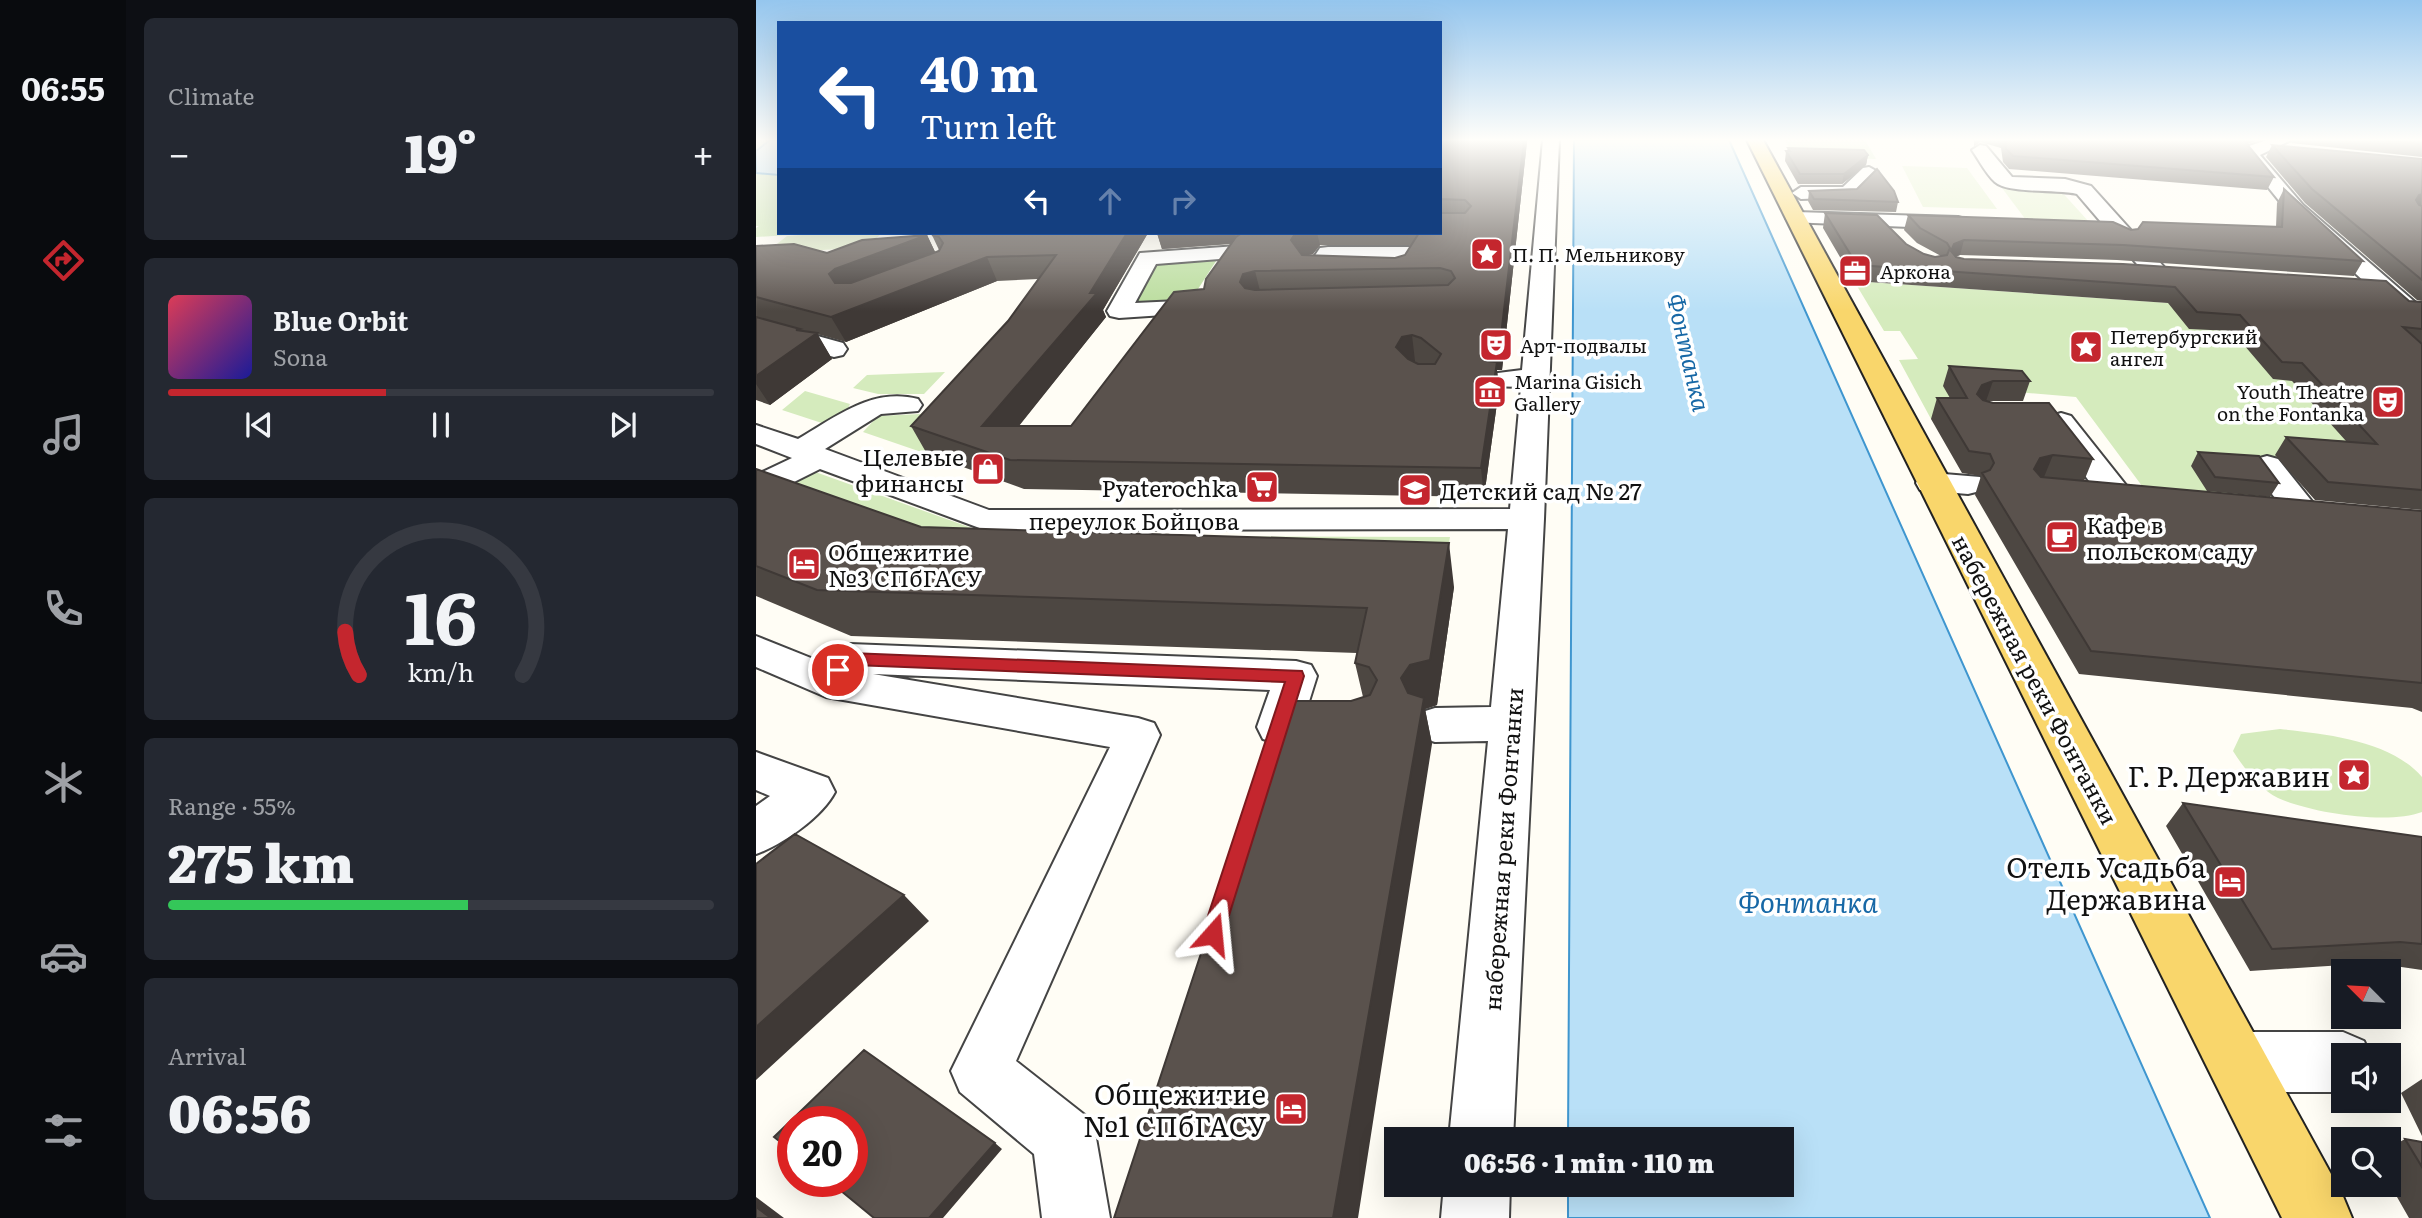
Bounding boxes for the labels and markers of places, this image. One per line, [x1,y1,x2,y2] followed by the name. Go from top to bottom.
[1468,235,1506,273] place icon: П. П. Мельникову
[1512,240,1685,268] place label: П. П. Мельникову
[1836,252,1874,290] office icon: Аркона
[1880,257,1951,285] place label: Аркона
[2110,322,2258,372] place label: Петербургский ангел
[1477,326,1515,364] theatre icon: Арт-подвалы
[2067,328,2105,366] place icon: Петербургский ангел
[1520,331,1647,359] place label: Арт-подвалы
[1514,367,1642,417] place label: Marina Gisich Gallery
[1471,373,1509,411] museum icon: Marina Gisich Gallery
[2217,377,2365,427] place label: Youth Theatre on the Fontanka
[2369,383,2407,421] theatre icon: Youth Theatre on the Fontanka
[855,439,964,499] place label: Целевые финансы
[969,450,1007,488] shop icon: Целевые финансы
[1243,468,1281,506] supermarket icon: Pyaterochka
[1102,470,1239,504] place label: Pyaterochka
[1396,471,1434,509] school or university icon: Детский сад № 27
[1440,473,1642,507] place label: Детский сад № 27
[2086,507,2254,567] place label: Кафе в польском саду
[2043,518,2081,556] cafe icon: Кафе в польском саду
[828,534,982,594] place label: Общежитие №3 СПбГАСУ
[785,545,823,583] hotel icon: Общежитие №3 СПбГАСУ
[808,640,868,700] pin
[2128,754,2330,796] place label: Г. Р. Державин
[2335,756,2373,794] place icon: Г. Р. Державин
[2006,845,2206,919] place label: Отель Усадьба Державина
[2211,863,2249,901] hotel icon: Отель Усадьба Державина
[1083,1072,1266,1146] place label: Общежитие №1 СПбГАСУ
[1272,1090,1310,1128] hotel icon: Общежитие №1 СПбГАСУ

